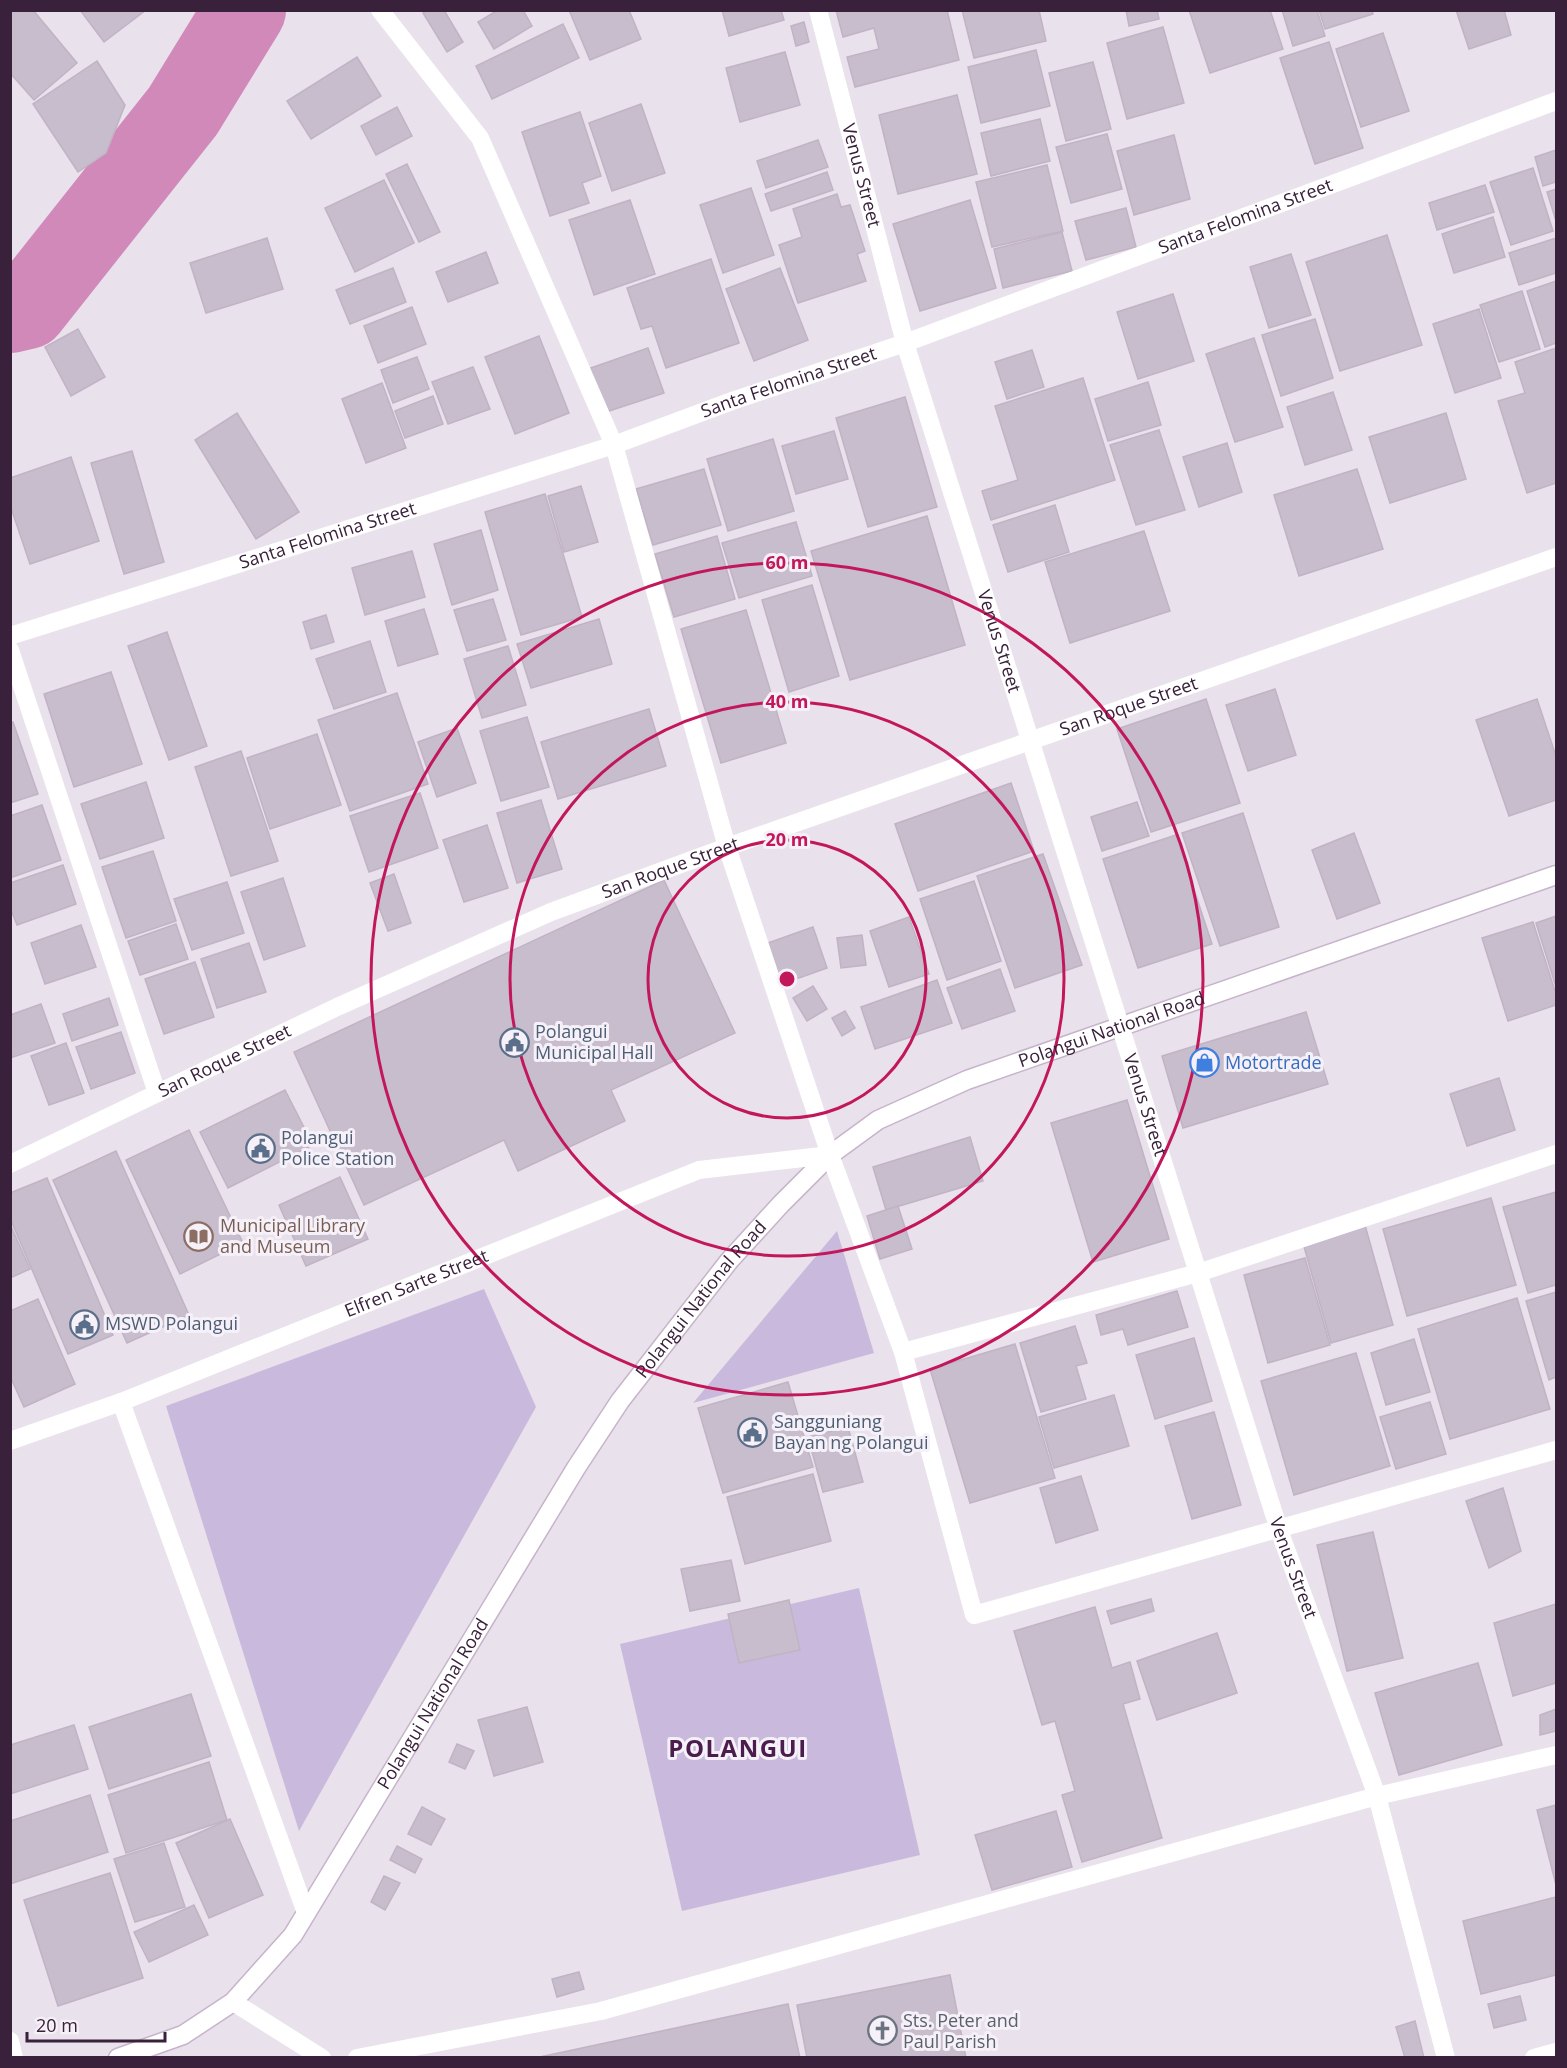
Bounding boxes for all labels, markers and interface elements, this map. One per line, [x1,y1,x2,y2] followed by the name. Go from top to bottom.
[837,121,887,230] street label: Venus Street
[1155,172,1335,259] street label: Santa Felomina Street
[697,340,879,423] street label: Santa Felomina Street
[236,495,419,574] street label: Santa Felomina Street
[766,550,808,574] text: 60 m
[973,587,1027,695] street label: Venus Street
[1056,670,1201,741] street label: San Roque Street
[766,689,808,713] text: 40 m
[766,827,808,851] text: 20 m
[598,831,742,903] street label: San Roque Street
[777,969,797,989] centre of rings
[1015,985,1208,1072] street label: Polangui National Road
[154,1018,295,1102] street label: San Roque Street
[535,1019,654,1064] place label: Polangui Municipal Hall
[498,1026,530,1058] public building icon: Polangui Municipal Hall
[1188,1047,1220,1079] shop icon: Motortrade
[1119,1050,1173,1159] street label: Venus Street
[1225,1050,1322,1074] place label: Motortrade
[281,1125,394,1170] place label: Polangui Police Station
[244,1132,276,1164] public building icon: Polangui Police Station
[220,1213,366,1258] place label: Municipal Library and Museum
[629,1215,771,1383] street label: Polangui National Road
[183,1220,215,1252] library icon: Municipal Library and Museum
[341,1243,491,1322] street label: Elfren Sarte Street
[68,1308,100,1340] public building icon: MSWD Polangui
[105,1311,238,1335] place label: MSWD Polangui
[774,1409,928,1454] place label: Sangguniang Bayan ng Polangui
[737,1416,769,1448] public building icon: Sangguniang Bayan ng Polangui
[1265,1514,1324,1622] street label: Venus Street
[371,1613,493,1793] street label: Polangui National Road
[668,1731,808,1764] district label: POLANGUI
[27,2005,165,2043] scale bar
[903,2008,1019,2053] place label: Sts. Peter and Paul Parish
[36,2013,78,2037] text: 20 m
[866,2015,898,2047] church icon: Sts. Peter and Paul Parish

